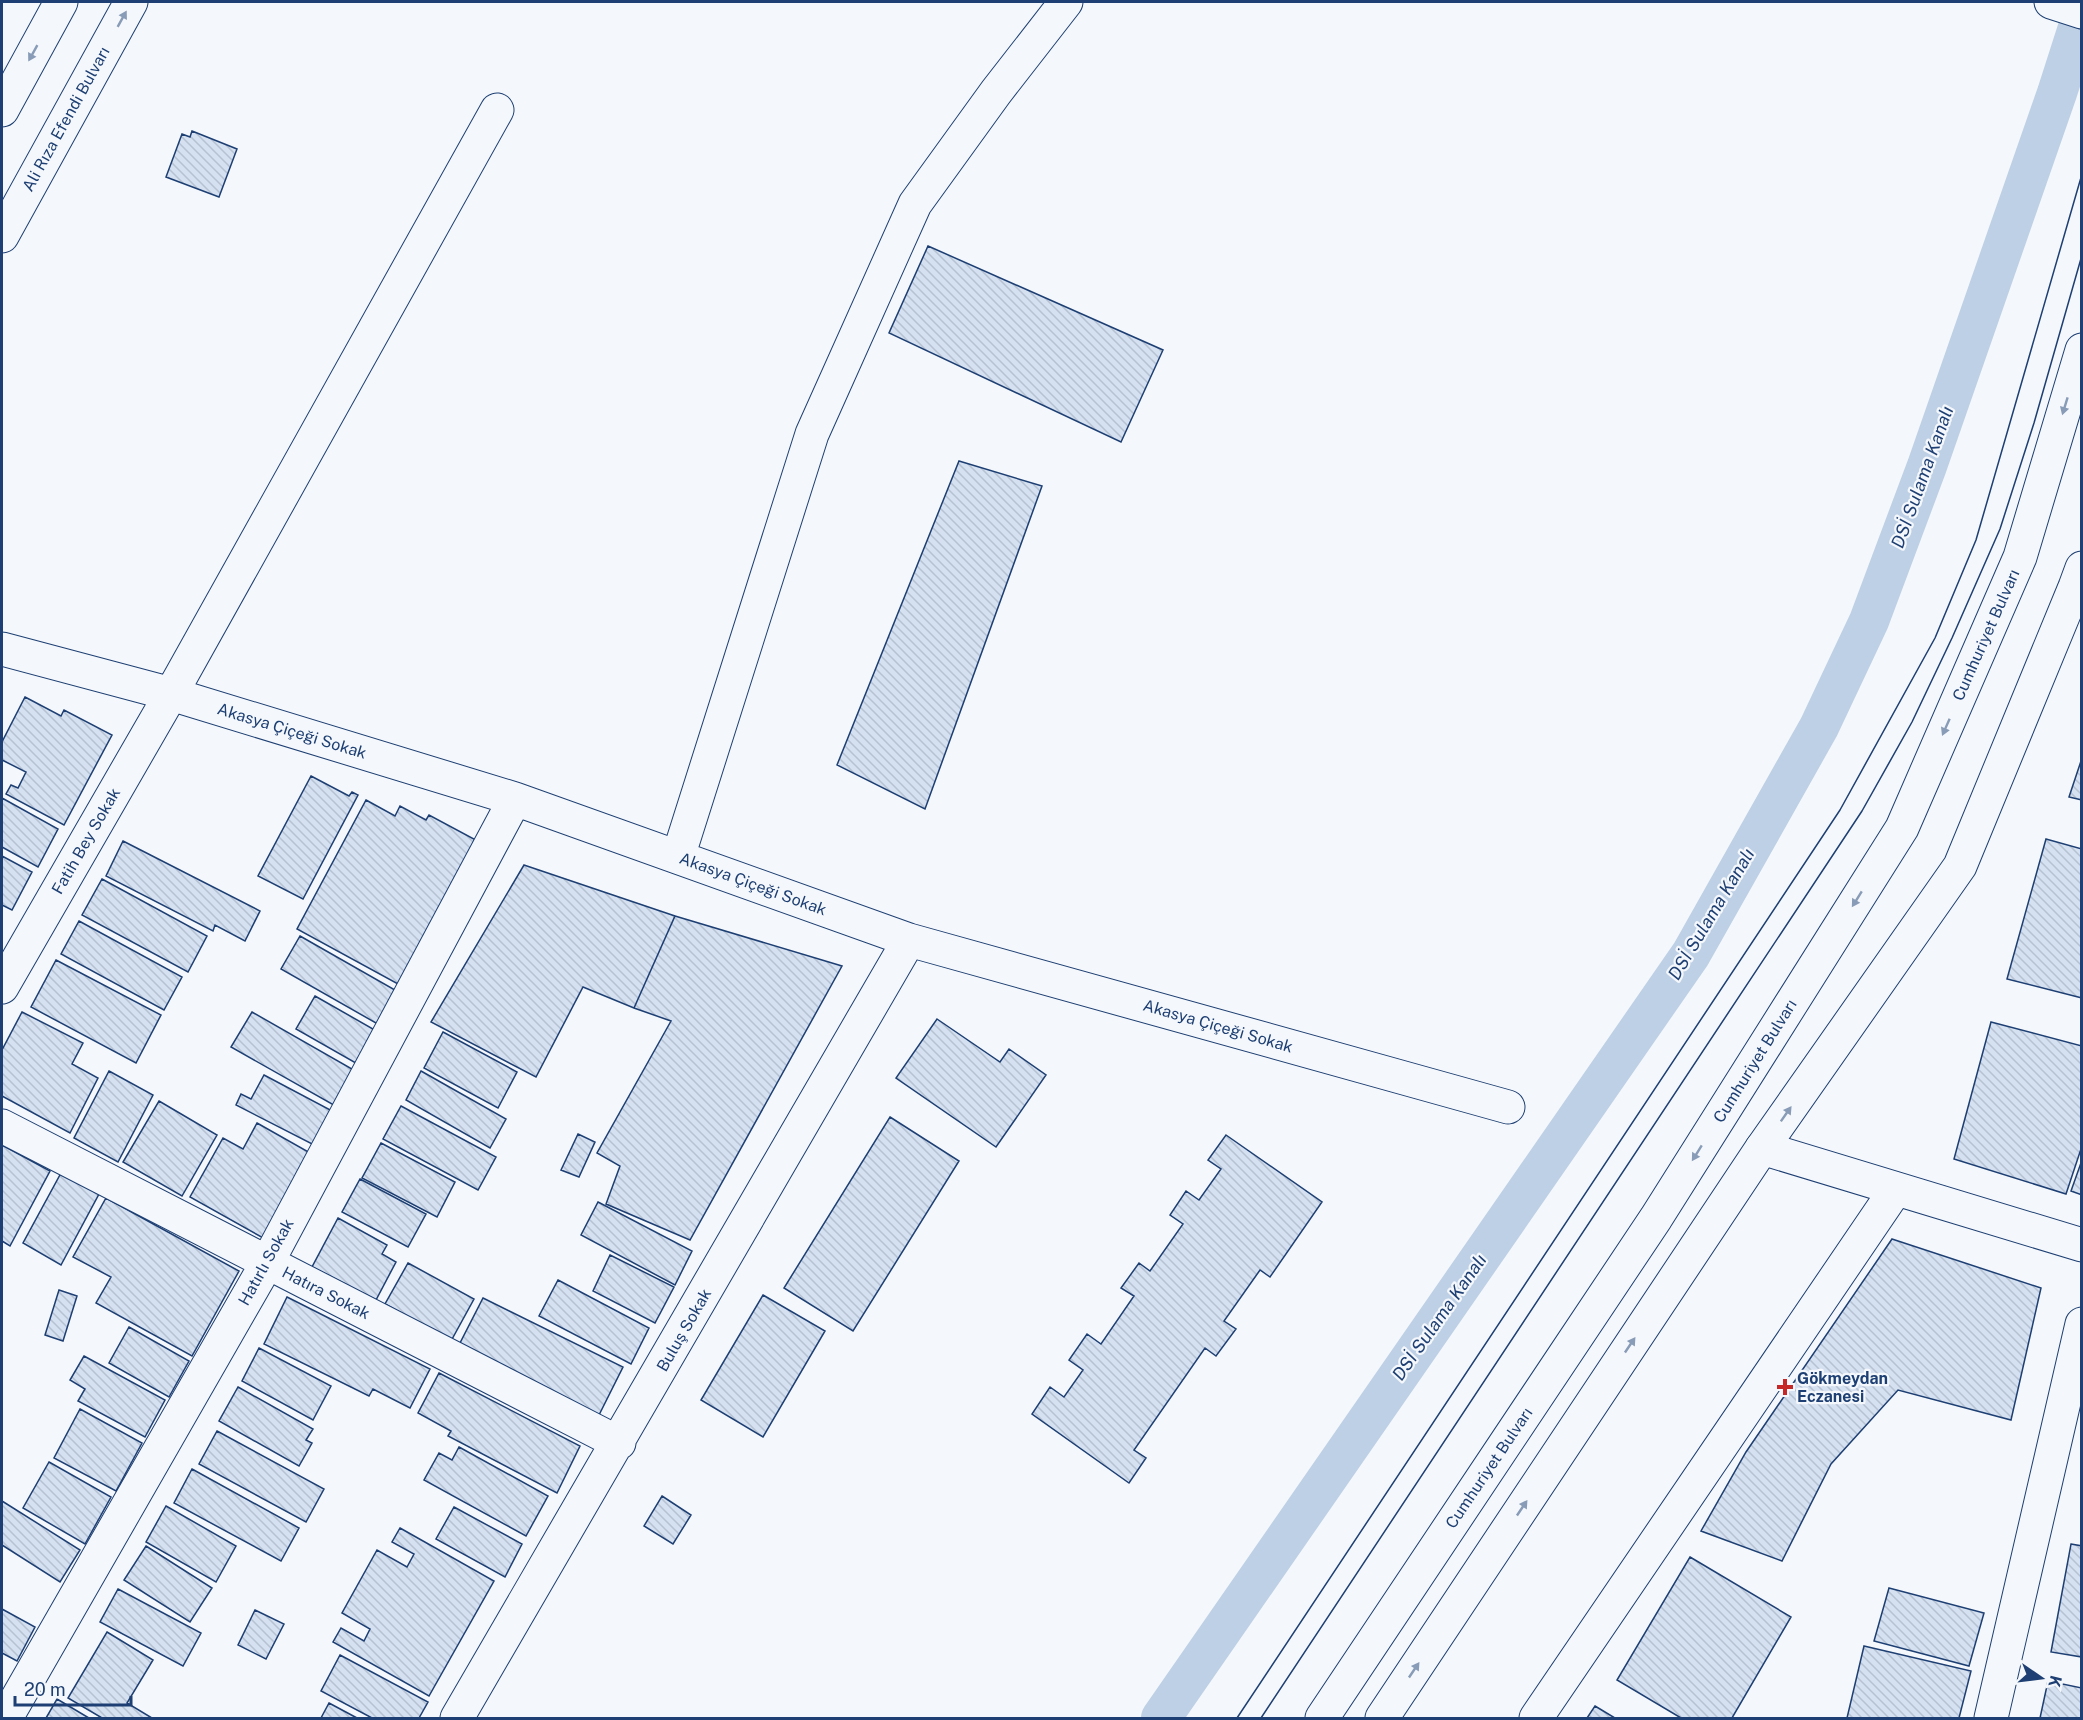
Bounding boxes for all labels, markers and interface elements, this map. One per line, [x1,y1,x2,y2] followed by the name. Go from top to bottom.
[116,11,127,27] one-way arrow
[18,43,114,195] street label: Ali Rıza Efendi Bulvarı
[28,45,38,62] one-way arrow
[2060,398,2069,416] one-way arrow
[1886,403,1957,551] water label: DSİ Sulama Kanalı
[1948,566,2024,704] street label: Cumhuriyet Bulvarı
[215,699,369,763] street label: Akasya Çiçeği Sokak
[1942,718,1951,735] one-way arrow
[48,784,124,898] street label: Fatih Bey Sokak
[1663,844,1758,983] water label: DSİ Sulama Kanalı
[677,849,829,919] street label: Akasya Çiçeği Sokak
[1852,891,1863,907] one-way arrow
[1141,996,1295,1056] street label: Akasya Çiçeği Sokak
[1709,996,1801,1126] street label: Cumhuriyet Bulvarı
[1780,1106,1792,1122] one-way arrow
[1691,1145,1702,1161] one-way arrow
[234,1215,298,1309] street label: Hatırlı Sokak
[1387,1249,1490,1384] water label: DSİ Sulama Kanalı
[279,1263,373,1323] street label: Hatıra Sokak
[653,1285,715,1375] street label: Buluş Sokak
[1625,1337,1636,1353] one-way arrow
[1797,1369,1888,1406] place label: Gökmeydan Eczanesi
[1778,1380,1792,1394] marker: Gökmeydan Eczanesi
[1441,1404,1537,1532] street label: Cumhuriyet Bulvarı
[1517,1499,1528,1516] one-way arrow
[2011,1648,2071,1708] north arrow
[1408,1662,1419,1678] one-way arrow
[15,1669,130,1707] scale bar
[2044,1674,2066,1690] text: K
[24,1679,66,1700] text: 20 m

